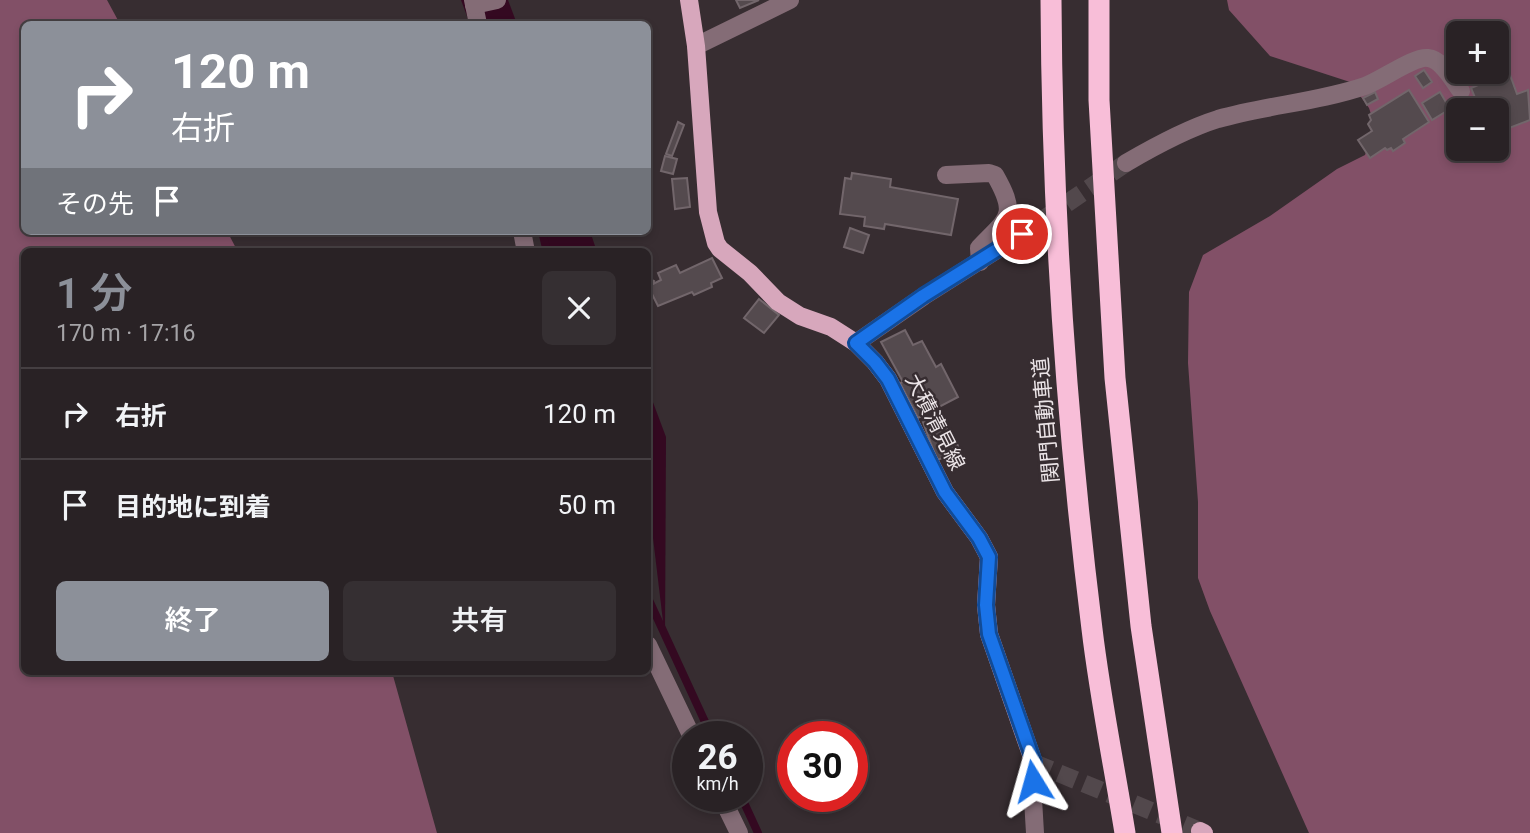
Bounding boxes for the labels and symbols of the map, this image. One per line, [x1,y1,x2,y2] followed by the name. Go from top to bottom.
[992,204,1052,264] pin
[1029,356,1063,484] street label: 関門自動車道
[900,370,970,474] street label: 大積清見線
[777,721,868,812] speed limit sign: 30
[996,744,1070,818] position arrow

